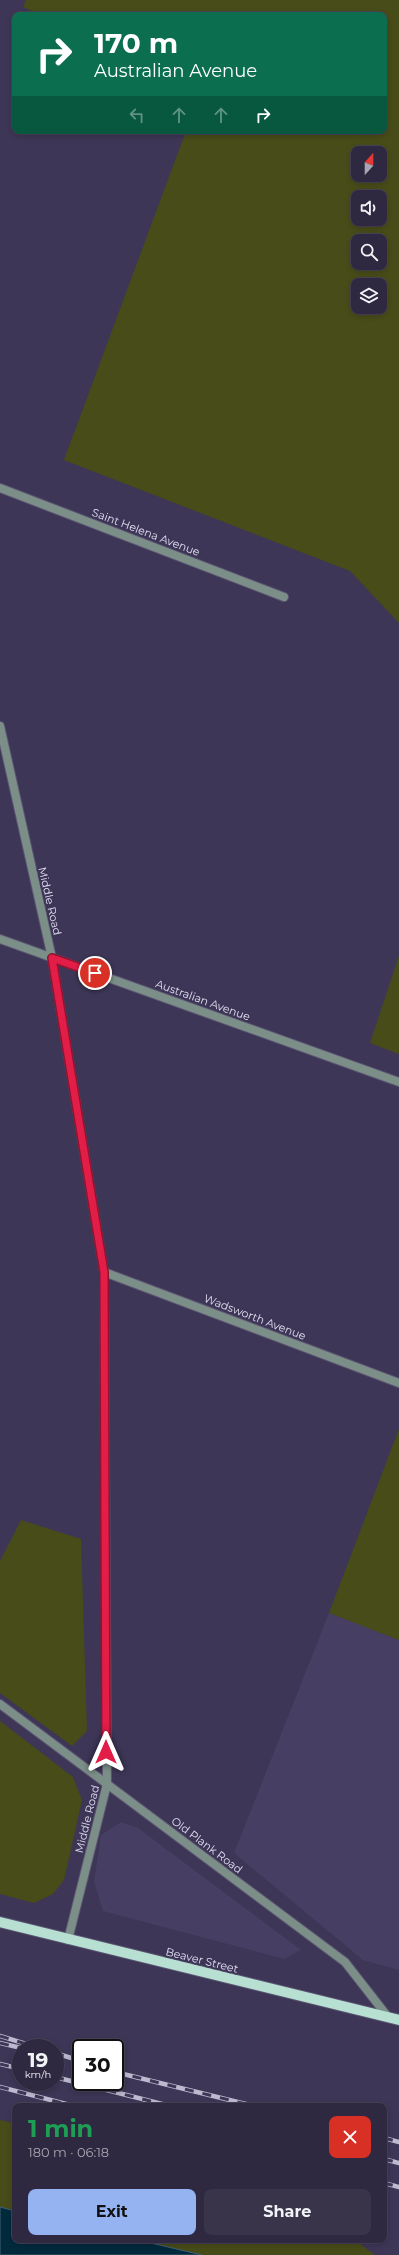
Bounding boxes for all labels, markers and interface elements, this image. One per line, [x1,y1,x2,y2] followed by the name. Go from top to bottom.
[94,26,178,60] text: 170 m
[28,28,80,80] icon: right
[94,60,257,82] text: Australian Avenue
[126,104,148,126] icon: left
[168,104,190,126] icon: ahead
[210,104,232,126] icon: ahead
[252,104,274,126] icon: right
[351,146,387,182] north arrow
[351,146,387,314] map controls
[351,190,387,226] button: sound
[351,234,387,270] button: search
[351,278,387,314] button: layers
[90,505,202,559] street label: Saint Helena Avenue
[35,865,65,937] street label: Middle Road
[78,956,112,990] pin
[84,962,106,984] icon: arrive
[154,976,253,1024] street label: Australian Avenue
[202,1291,308,1343] street label: Wadsworth Avenue
[85,1731,127,1773] position arrow
[72,1784,102,1854] street label: Middle Road
[169,1814,245,1876] street label: Old Plank Road
[164,1944,240,1976] street label: Beaver Street
[72,2039,124,2091] speed limit sign: 30
[28,2048,48,2072] text: 19
[25,2068,51,2081] text: km/h
[28,2114,93,2143] text: 1 min
[329,2116,371,2158] button: close
[28,2144,109,2160] text: 180 m · 06:18
[28,2189,196,2235] button: Exit
[204,2189,371,2235] button: Share

